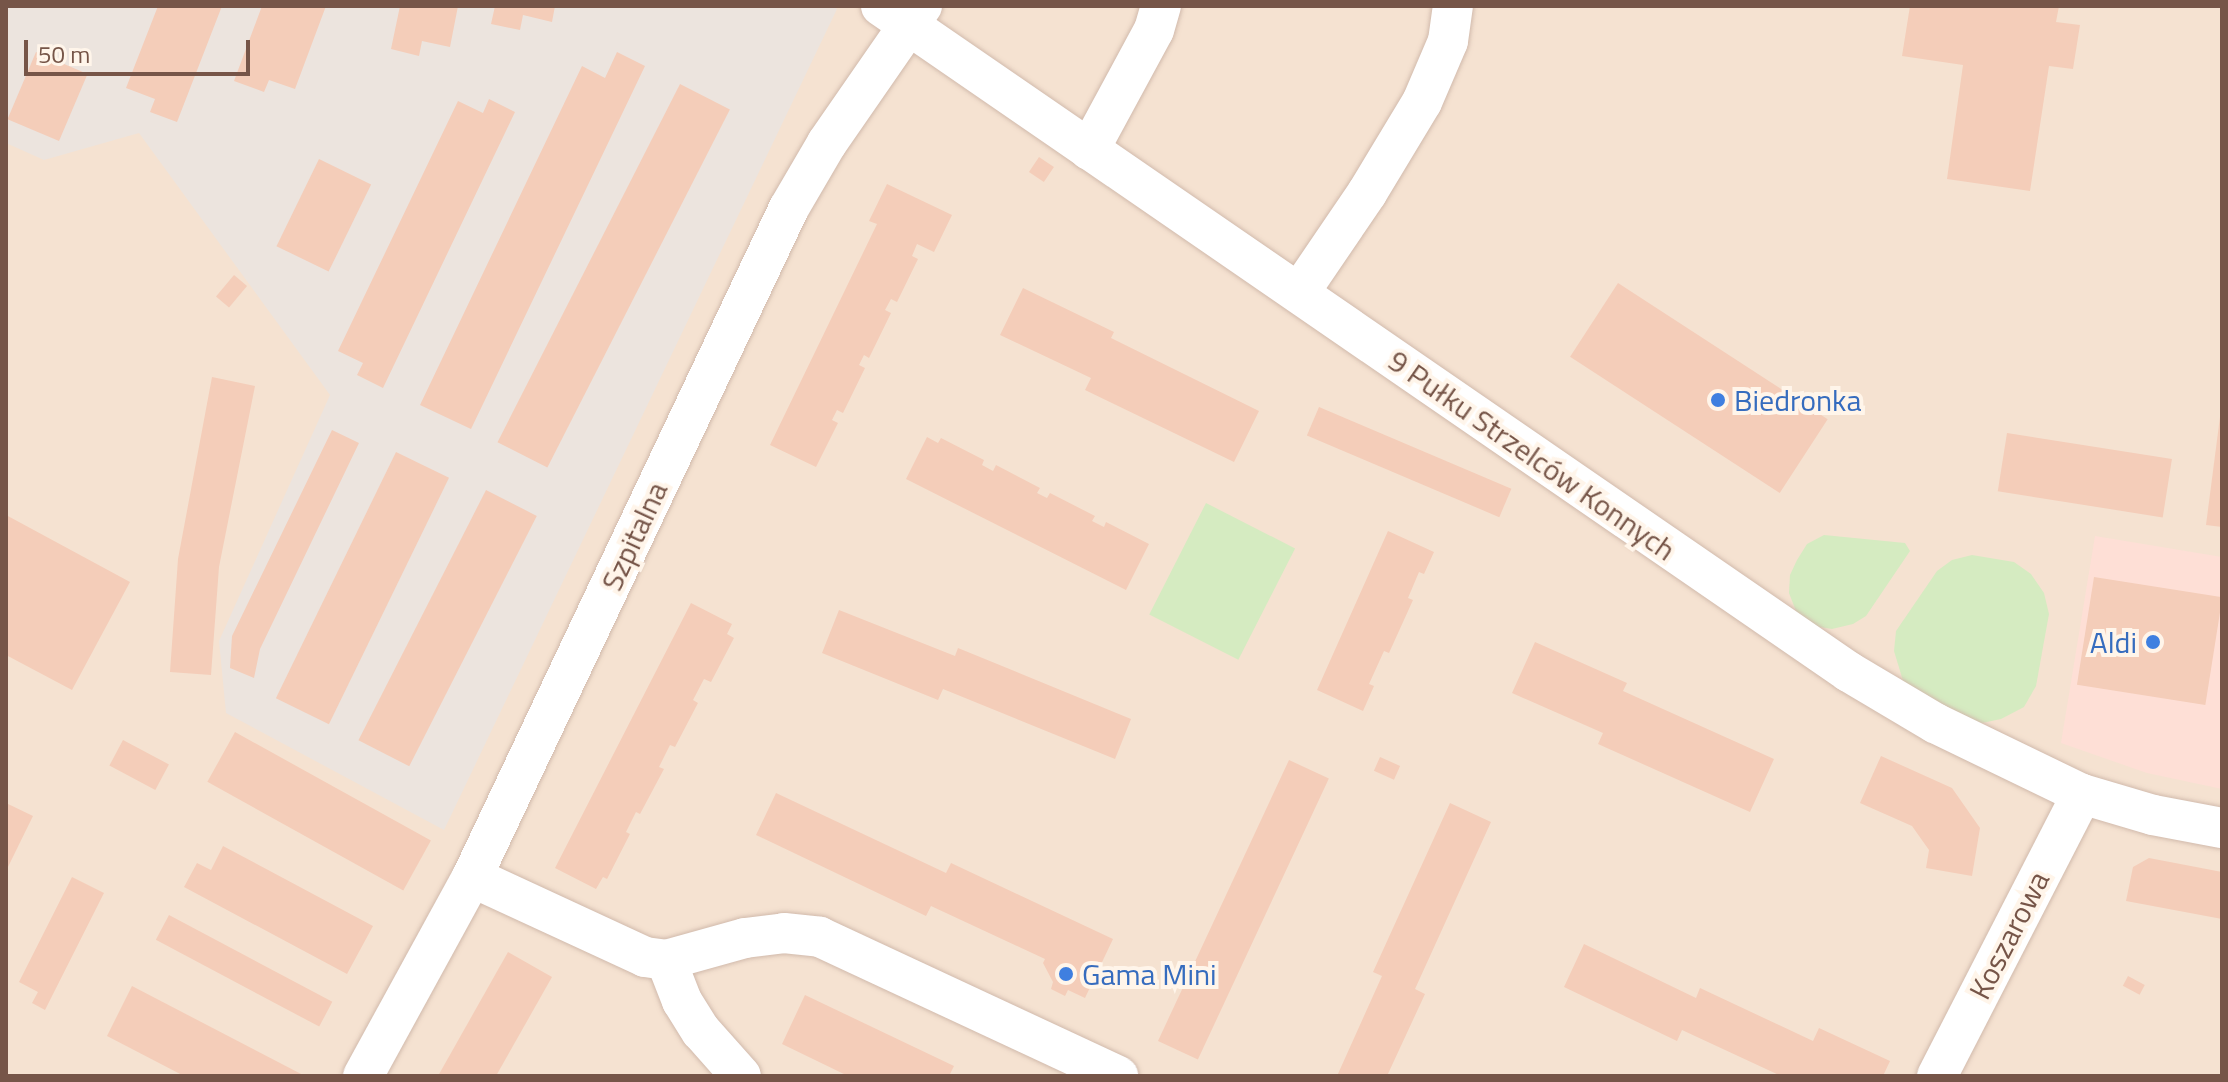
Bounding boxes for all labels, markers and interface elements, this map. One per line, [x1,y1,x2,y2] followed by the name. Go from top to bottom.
[28,24,254,74] scale bar
[38,36,90,72] text: 50 m
[1382,342,1682,568] street label: 9 Pułku Strzelców Konnych
[1734,382,1861,418] place label: Biedronka
[1709,391,1727,409] marker: Biedronka
[593,476,675,596] street label: Szpitalna
[2090,624,2137,660] place label: Aldi
[2144,633,2162,651] marker: Aldi
[1962,865,2056,1005] street label: Koszarowa
[1082,956,1217,992] place label: Gama Mini
[1057,965,1075,983] marker: Gama Mini

